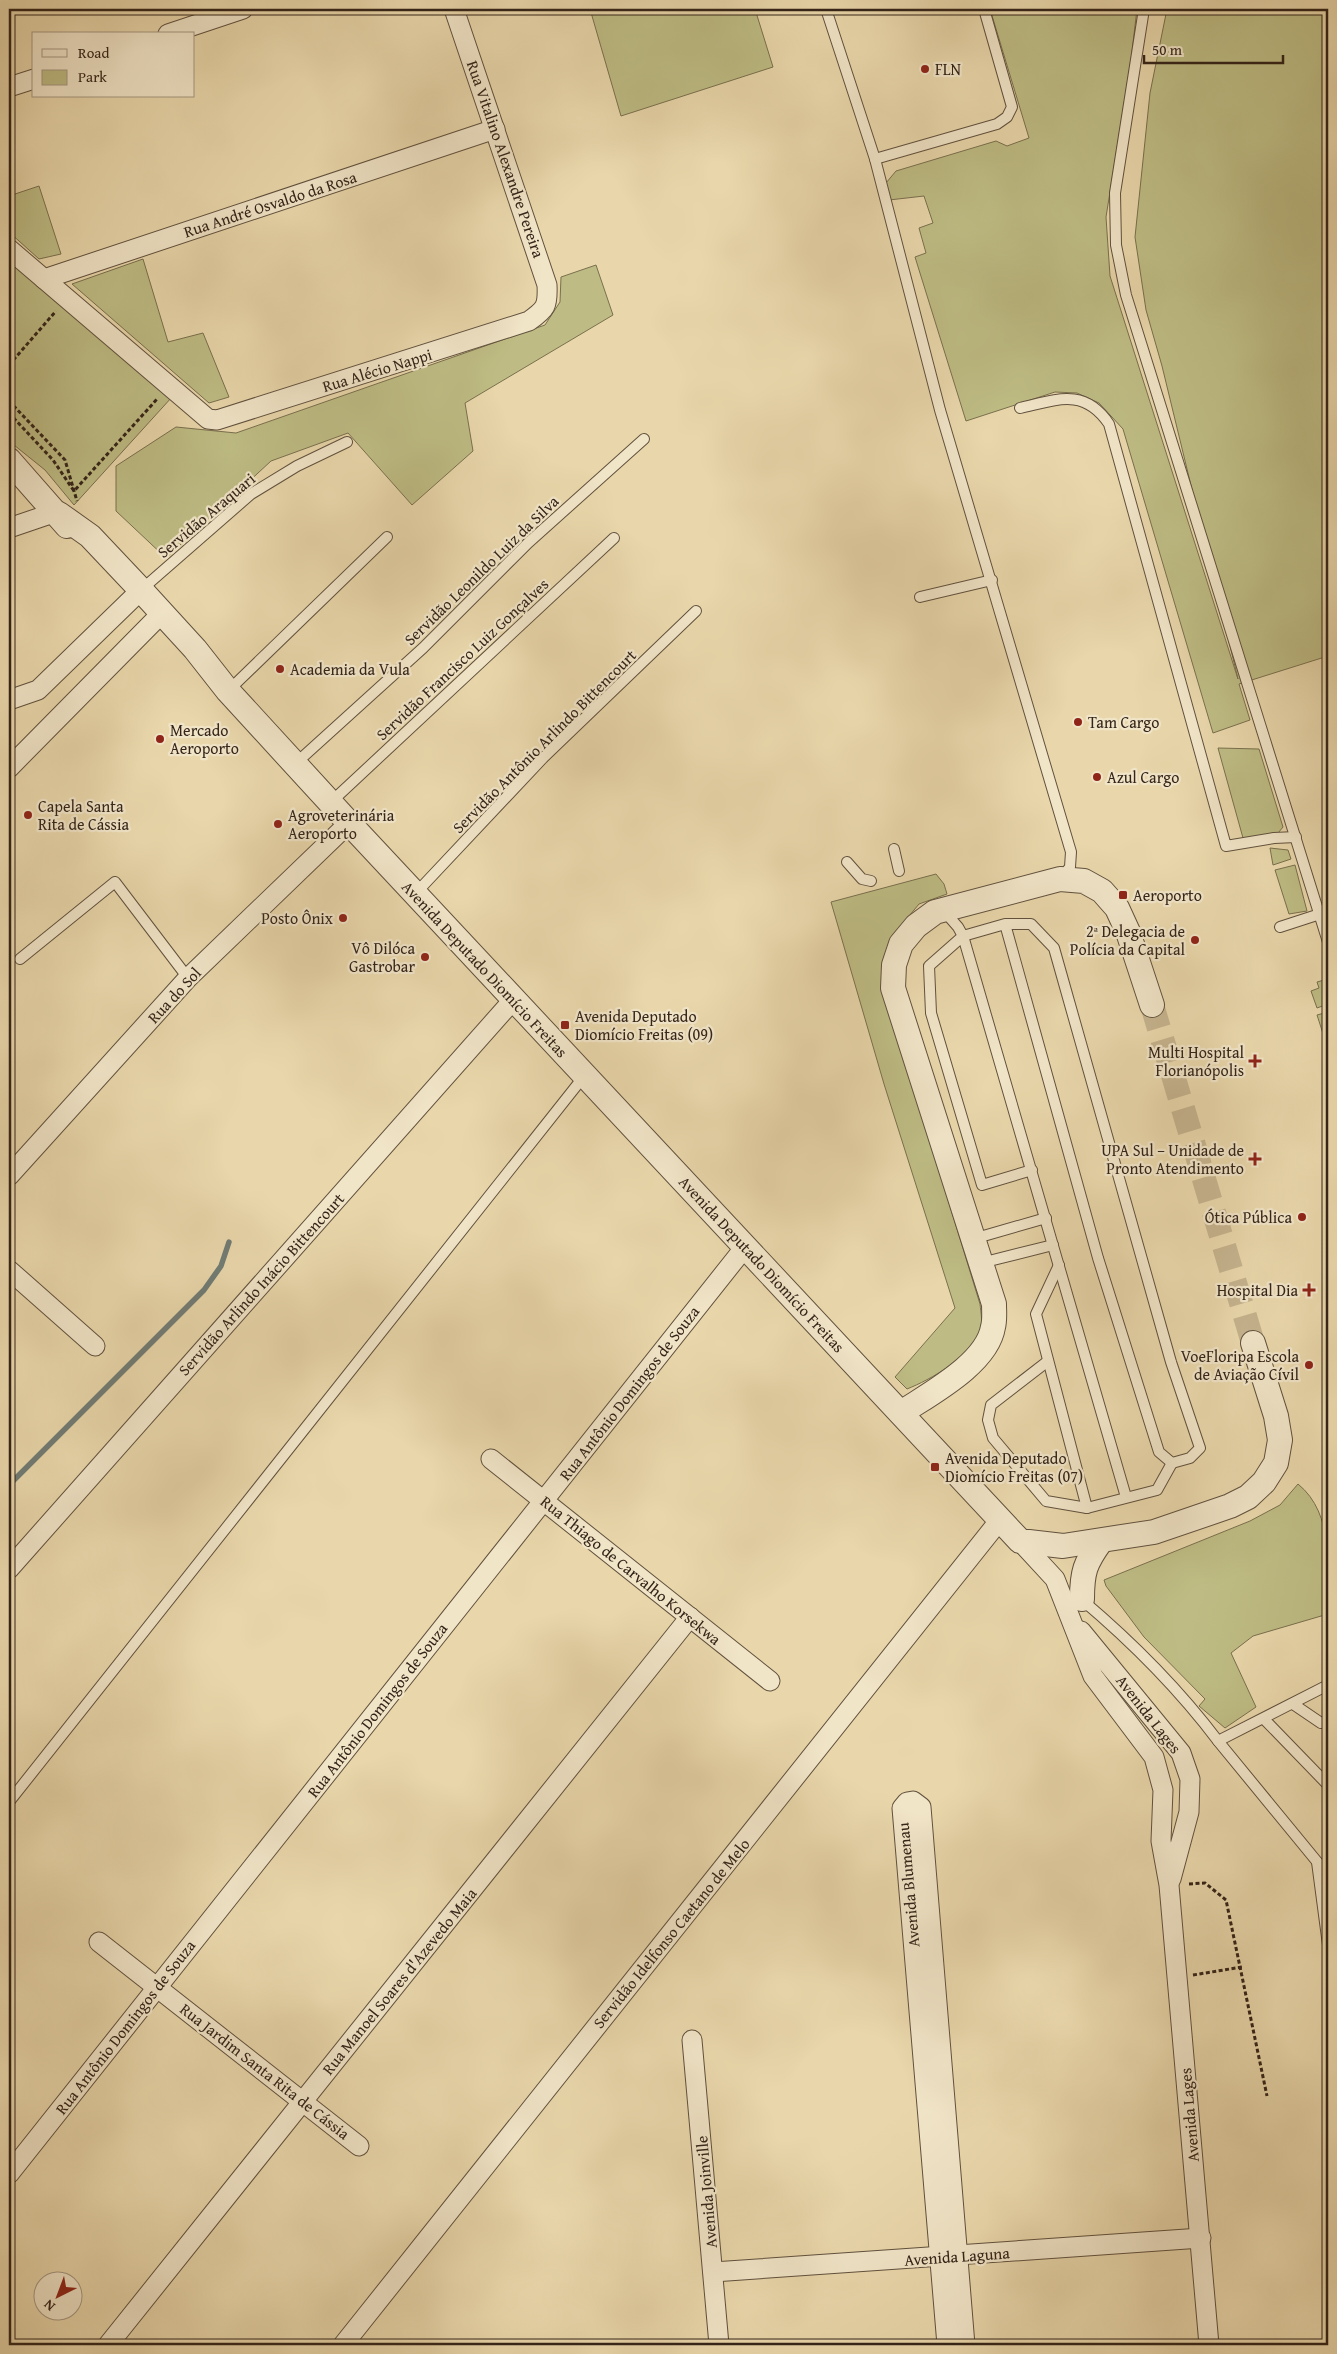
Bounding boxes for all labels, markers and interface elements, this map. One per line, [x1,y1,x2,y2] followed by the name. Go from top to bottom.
[32,32,195,98] legend
[1144,32,1283,64] scale bar
[1152,39,1183,60] text: 50 m
[78,42,109,63] text: Road
[461,57,551,261] street label: Rua Vitalino Alexandre Pereira
[935,57,962,81] place label: FLN
[919,63,931,75] marker: FLN
[78,66,107,87] text: Park
[180,165,360,243] street label: Rua André Osvaldo da Rosa
[319,342,435,398] street label: Rua Alécio Nappi
[152,466,261,563] street label: Servidão Araquari
[398,489,564,651] street label: Servidão Leonildo Luiz da Silva
[370,572,554,746] street label: Servidão Francisco Luiz Gonçalves
[446,643,642,839] street label: Servidão Antônio Arlindo Bittencourt
[290,657,410,681] place label: Academia da Vula
[274,663,286,675] marker: Academia da Vula
[1088,710,1159,734] place label: Tam Cargo
[1072,716,1084,728] marker: Tam Cargo
[170,718,239,760] place label: Mercado Aeroporto
[154,733,166,745] marker: Mercado Aeroporto
[1107,765,1179,789] place label: Azul Cargo
[1091,771,1103,783] marker: Azul Cargo
[38,794,129,836] place label: Capela Santa Rita de Cássia
[288,803,395,845] place label: Agroveterinária Aeroporto
[22,809,34,821] marker: Capela Santa Rita de Cássia
[272,818,284,830] marker: Agroveterinária Aeroporto
[396,875,574,1063] street label: Avenida Deputado Diomício Freitas
[1133,883,1202,907] place label: Aeroporto
[1117,889,1129,901] marker: Aeroporto
[261,906,334,930] place label: Posto Ônix
[337,912,349,924] marker: Posto Ônix
[1070,919,1186,961] place label: 2ª Delegacia de Polícia da Capital
[1189,934,1201,946] marker: 2ª Delegacia de Polícia da Capital
[349,936,415,978] place label: Vô Dilóca Gastrobar
[419,951,431,963] marker: Vô Dilóca Gastrobar
[141,961,207,1029] street label: Rua do Sol
[575,1004,713,1046] place label: Avenida Deputado Diomício Freitas (09)
[559,1019,571,1031] marker: Avenida Deputado Diomício Freitas (09)
[1148,1040,1245,1082] place label: Multi Hospital Florianópolis
[1248,1054,1262,1068] marker: Multi Hospital Florianópolis
[1101,1138,1244,1180] place label: UPA Sul – Unidade de Pronto Atendimento
[1248,1152,1262,1166] marker: UPA Sul – Unidade de Pronto Atendimento
[673,1170,851,1358] street label: Avenida Deputado Diomício Freitas
[172,1187,350,1381] street label: Servidão Arlindo Inácio Bittencourt
[1205,1205,1292,1229] place label: Ótica Pública
[1296,1211,1308,1223] marker: Ótica Pública
[1217,1278,1298,1302] place label: Hospital Dia
[1302,1283,1316,1297] marker: Hospital Dia
[553,1300,705,1485] street label: Rua Antônio Domingos de Souza
[1181,1344,1300,1386] place label: VoeFloripa Escola de Aviação Cívil
[1303,1359,1315,1371] marker: VoeFloripa Escola de Aviação Cívil
[945,1446,1083,1488] place label: Avenida Deputado Diomício Freitas (07)
[929,1461,941,1473] marker: Avenida Deputado Diomício Freitas (07)
[536,1489,727,1651] street label: Rua Thiago de Carvalho Korsekwa
[301,1617,453,1802] street label: Rua Antônio Domingos de Souza
[1111,1669,1187,1759] street label: Avenida Lages
[891,1821,925,1948] street label: Avenida Blumenau
[587,1833,755,2033] street label: Servidão Idelfonso Caetano de Melo
[316,1882,482,2080] street label: Rua Manoel Soares d'Azevedo Maia
[49,1934,201,2119] street label: Rua Antônio Domingos de Souza
[175,1997,355,2145] street label: Rua Jardim Santa Rita de Cássia
[1173,2067,1205,2163] street label: Avenida Lages
[689,2135,723,2249] street label: Avenida Joinville
[903,2240,1011,2272] street label: Avenida Laguna
[32,2272,82,2322] north arrow
[39,2295,59,2316] text: N

